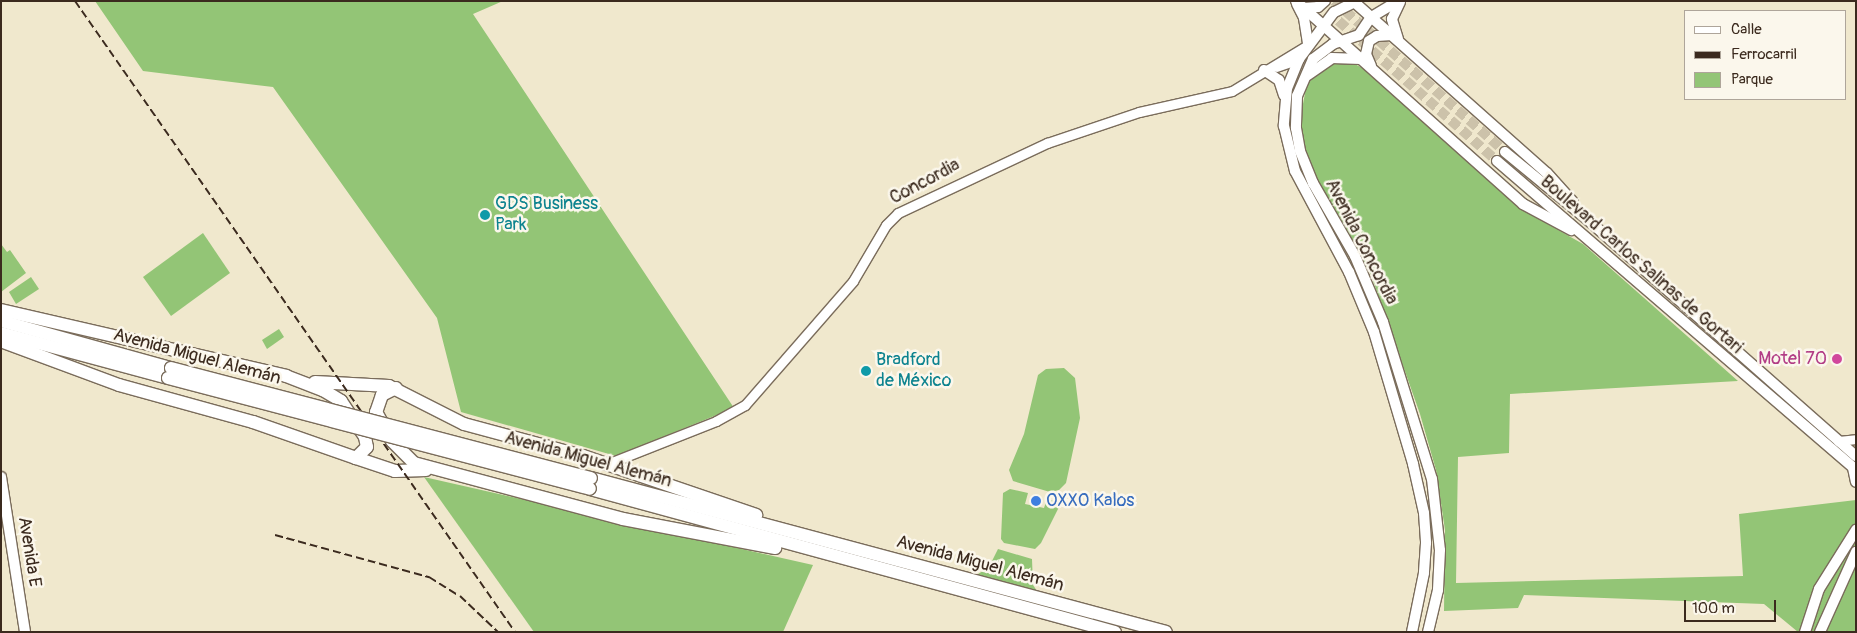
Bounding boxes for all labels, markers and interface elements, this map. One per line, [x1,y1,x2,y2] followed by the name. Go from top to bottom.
[1684,10,1847,100] legend
[1731,20,1762,39] text: Calle
[1731,45,1797,64] text: Ferrocarril
[1731,70,1773,89] text: Parque
[886,155,964,209] street label: Concordia
[1535,171,1747,359] street label: Boulevard Carlos Salinas de Gortari
[1320,176,1402,308] street label: Avenida Concordia
[495,194,598,236] place label: GDS Business Park
[479,209,491,221] marker: GDS Business Park
[111,324,283,390] street label: Avenida Miguel Alemán
[1758,348,1827,370] place label: Motel 70
[876,350,951,392] place label: Bradford de México
[1831,353,1843,365] marker: Motel 70
[860,365,872,377] marker: Bradford de México
[502,427,674,493] street label: Avenida Miguel Alemán
[1046,490,1134,512] place label: OXXO Kalos
[1030,495,1042,507] marker: OXXO Kalos
[13,515,45,589] street label: Avenida E
[894,531,1066,597] street label: Avenida Miguel Alemán
[1687,590,1780,622] scale bar
[1692,599,1735,618] text: 100 m

